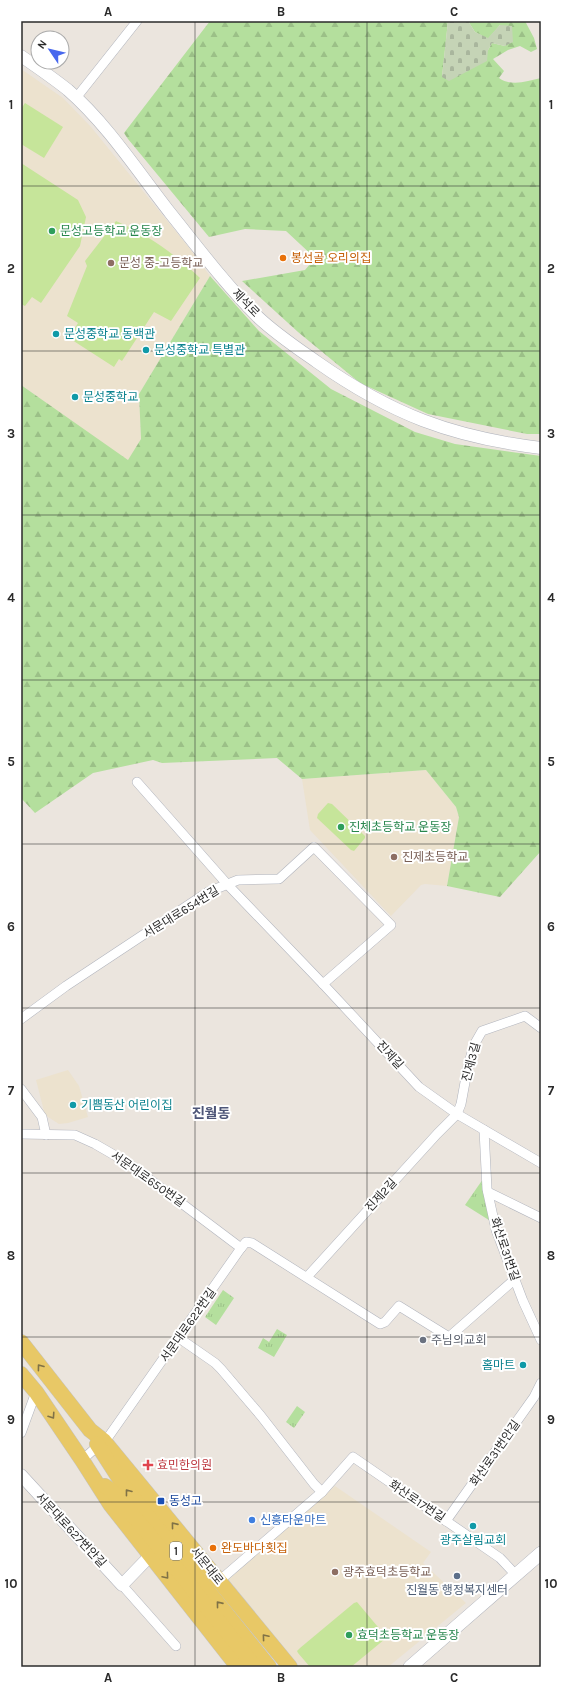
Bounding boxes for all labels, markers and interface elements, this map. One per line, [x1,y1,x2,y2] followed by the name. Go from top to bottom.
[104,4,112,19] text: A
[277,4,285,19] text: B
[450,4,458,19] text: C
[30,30,70,70] north arrow
[35,38,50,52] text: N
[9,97,13,112] text: 1
[549,97,553,112] text: 1
[60,224,162,238] place label: 문성고등학교 운동장
[47,226,57,236] marker: 문성고등학교 운동장
[291,251,371,265] place label: 봉선골 오리의집
[278,253,288,263] marker: 봉선골 오리의집
[119,256,203,270] place label: 문성 중-고등학교
[106,258,116,268] marker: 문성 중-고등학교
[7,261,15,276] text: 2
[547,261,555,276] text: 2
[229,286,263,320] street label: 제석로
[64,327,155,341] place label: 문성중학교 동백관
[51,329,61,339] marker: 문성중학교 동백관
[154,343,245,357] place label: 문성중학교 특별관
[141,345,151,355] marker: 문성중학교 특별관
[83,390,138,404] place label: 문성중학교
[70,392,80,402] marker: 문성중학교
[7,426,15,441] text: 3
[547,426,555,441] text: 3
[7,590,15,605] text: 4
[547,590,555,605] text: 4
[7,754,15,769] text: 5
[547,754,555,769] text: 5
[349,820,451,834] place label: 진체초등학교 운동장
[336,822,346,832] marker: 진체초등학교 운동장
[402,850,468,864] place label: 진제초등학교
[389,852,399,862] marker: 진제초등학교
[141,883,221,941] street label: 서문대로654번길
[7,919,15,934] text: 6
[547,919,555,934] text: 6
[374,1038,406,1072] street label: 진제길
[459,1041,483,1083] street label: 진제3길
[8,1083,15,1098] text: 7
[548,1083,555,1098] text: 7
[81,1098,172,1112] place label: 기쁨동산 어린이집
[68,1100,78,1110] marker: 기쁨동산 어린이집
[192,1105,230,1122] district label: 진월동
[108,1148,188,1210] street label: 서문대로650번길
[362,1175,400,1215] street label: 진제2길
[488,1215,522,1283] street label: 화산로31번길
[7,1248,15,1263] text: 8
[547,1248,555,1263] text: 8
[157,1285,219,1365] street label: 서문대로622번길
[431,1333,486,1347] place label: 주님의교회
[418,1335,428,1345] marker: 주님의교회
[482,1358,515,1372] place label: 홈마트
[518,1360,528,1370] marker: 홈마트
[38,1364,45,1371] one-way arrow
[7,1412,15,1427] text: 9
[47,1412,54,1419] one-way arrow
[547,1412,555,1427] text: 9
[467,1417,523,1489] street label: 화산로31번안길
[157,1458,212,1472] place label: 효민한의원
[142,1459,154,1471] marker: 효민한의원
[386,1477,448,1525] street label: 화산로17번길
[126,1489,133,1496] one-way arrow
[33,1490,109,1570] street label: 서문대로627번안길
[169,1494,202,1508] place label: 동성고
[156,1496,166,1506] marker: 동성고
[260,1513,326,1527] place label: 신흥타운마트
[247,1515,257,1525] marker: 신흥타운마트
[468,1521,478,1531] marker: 광주살림교회
[172,1523,179,1530] one-way arrow
[440,1533,506,1547] place label: 광주살림교회
[221,1541,287,1555] place label: 완도바다횟집
[170,1542,182,1560] road number: 1
[208,1543,218,1553] marker: 완도바다횟집
[188,1544,226,1588] street label: 서문대로
[343,1565,431,1579] place label: 광주효덕초등학교
[330,1567,340,1577] marker: 광주효덕초등학교
[162,1571,169,1578] one-way arrow
[452,1571,462,1581] marker: 진월동 행정복지센터
[5,1576,17,1591] text: 10
[545,1576,557,1591] text: 10
[406,1583,508,1597] place label: 진월동 행정복지센터
[216,1601,223,1608] one-way arrow
[357,1628,459,1642] place label: 효덕초등학교 운동장
[344,1630,354,1640] marker: 효덕초등학교 운동장
[262,1634,269,1642] one-way arrow
[104,1670,112,1685] text: A
[277,1670,285,1685] text: B
[450,1670,458,1685] text: C

